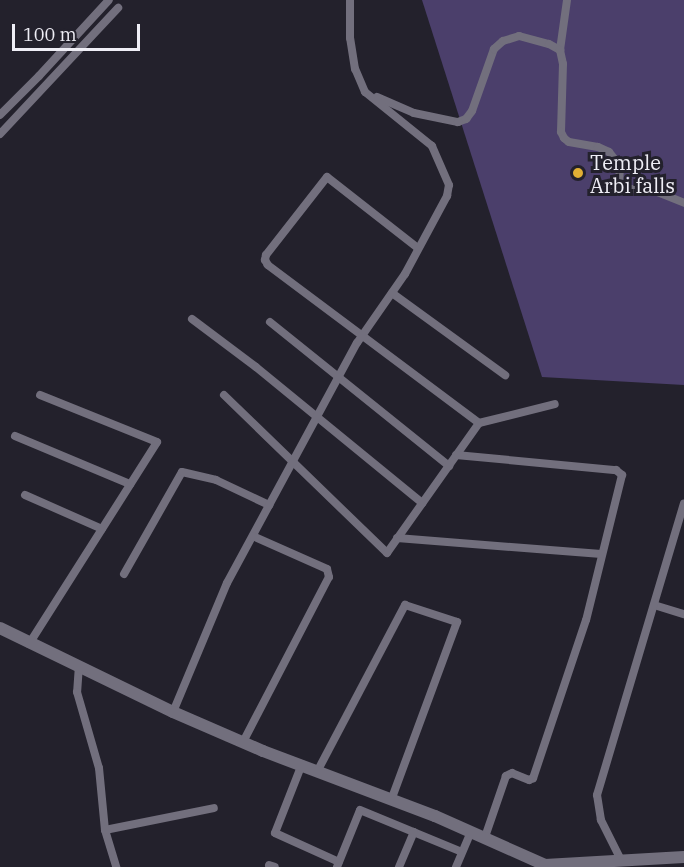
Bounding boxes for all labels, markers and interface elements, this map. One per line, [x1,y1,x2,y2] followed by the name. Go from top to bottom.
[15,12,142,50] scale bar
[23,23,77,46] text: 100 m
[590,150,675,197] place label: Temple Arbi falls
[571,166,585,180] marker: Temple Arbi falls

